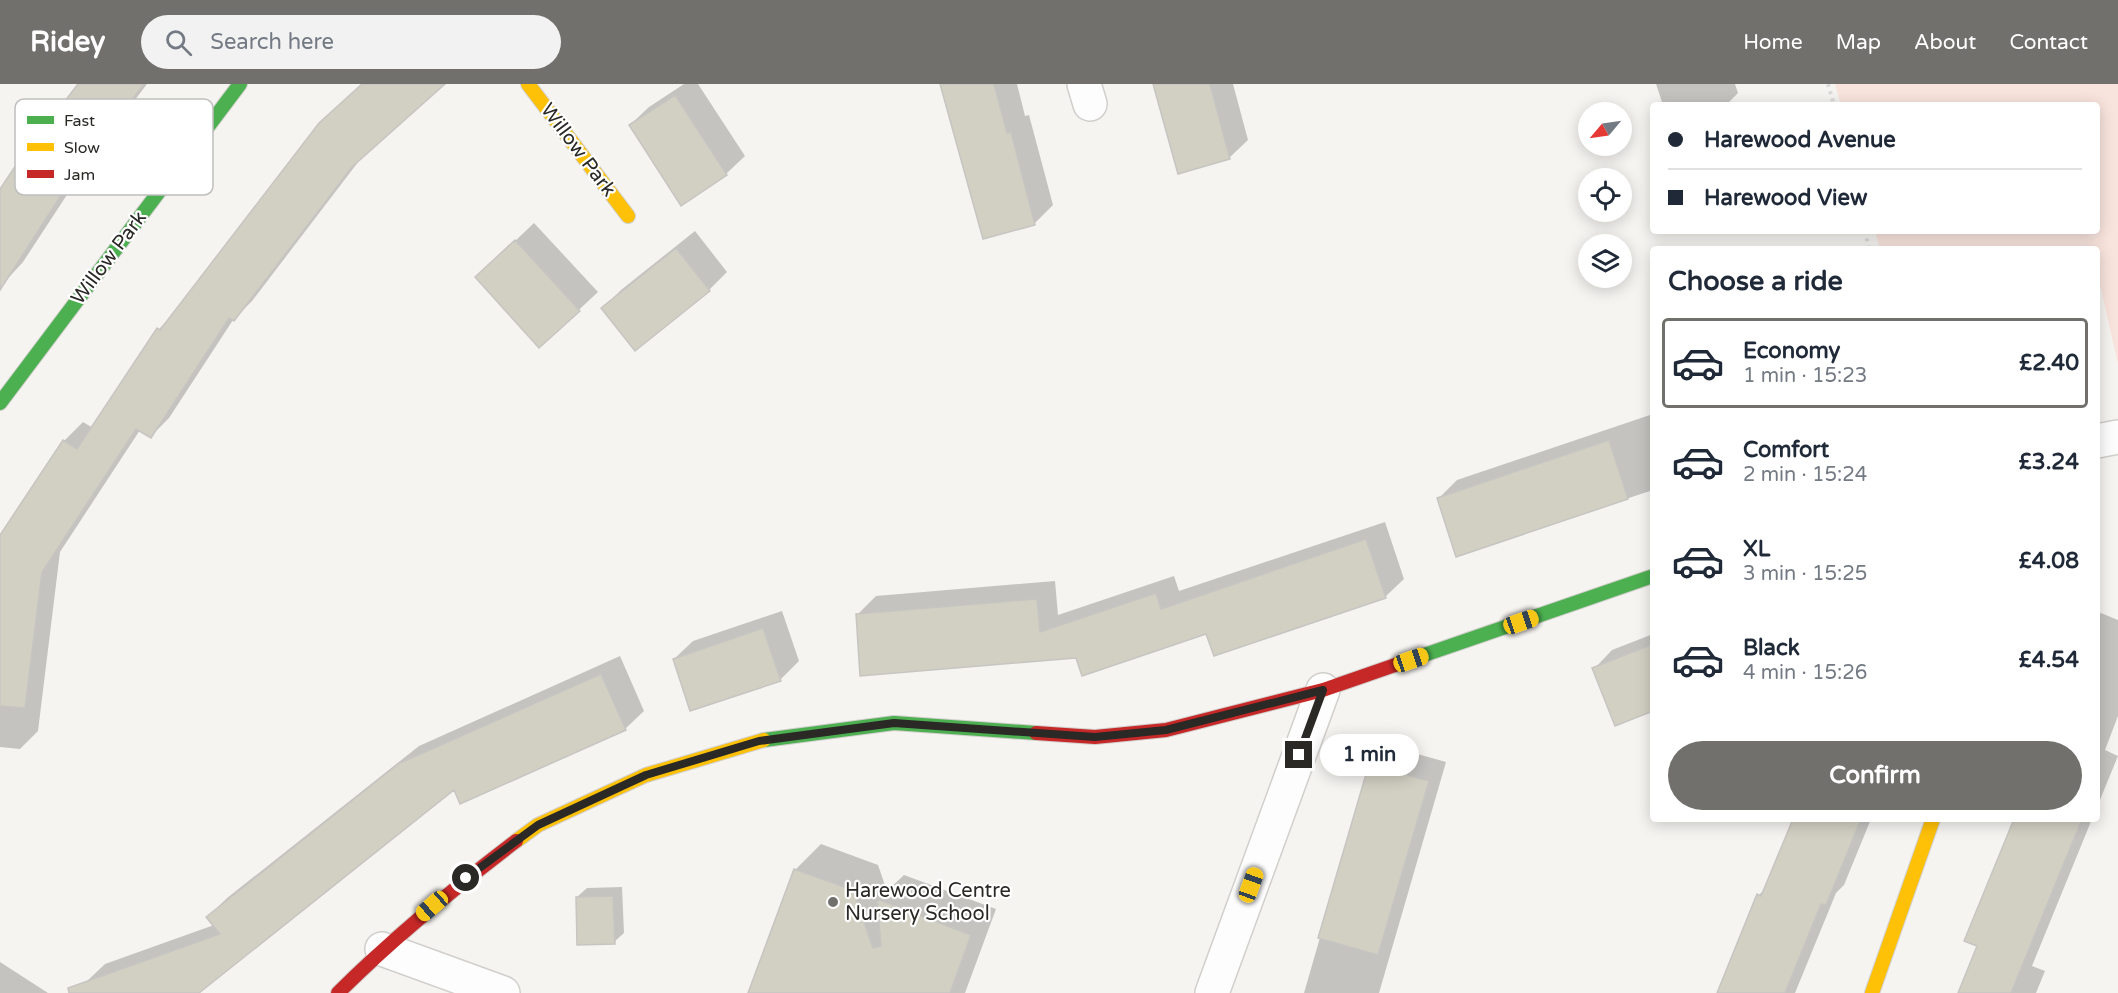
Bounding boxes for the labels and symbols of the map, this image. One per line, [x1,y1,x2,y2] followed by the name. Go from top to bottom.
[15,99,213,195] legend
[535,99,621,202] street label: Willow Park
[1578,102,1632,156] north arrow
[64,111,95,131] text: Fast
[64,138,100,158] text: Slow
[64,165,95,185] text: Jam
[66,206,152,309] street label: Willow Park
[1501,608,1541,636] car
[1391,646,1431,674] car
[1320,734,1419,776] callout: 1 min
[1285,741,1312,768] route end
[452,864,479,891] route start
[1236,865,1266,905] car
[845,879,1011,926] place label: Harewood Centre Nursery School
[413,887,451,925] car
[826,895,840,909] marker: Harewood Centre Nursery School

